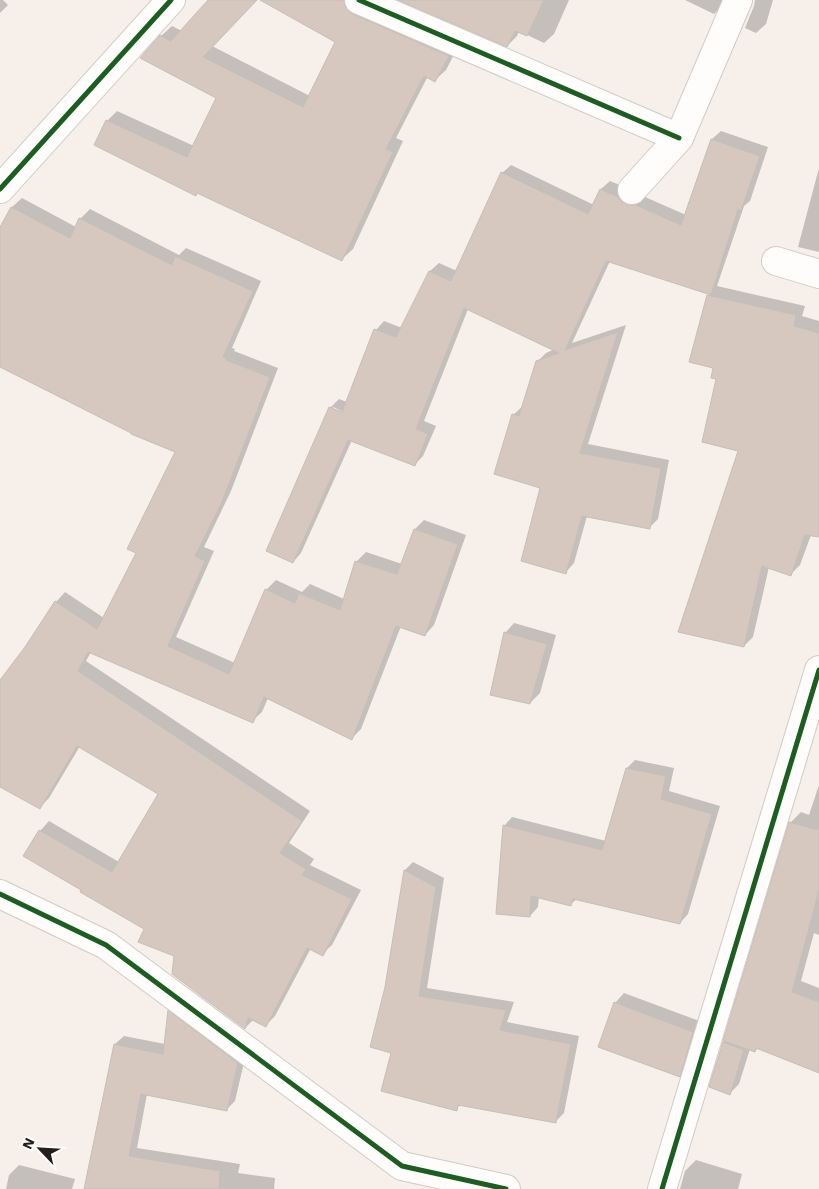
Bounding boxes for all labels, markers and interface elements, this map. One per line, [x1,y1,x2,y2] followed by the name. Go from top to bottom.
[15,1124,65,1174] north arrow
[19,1135,38,1152] text: N

